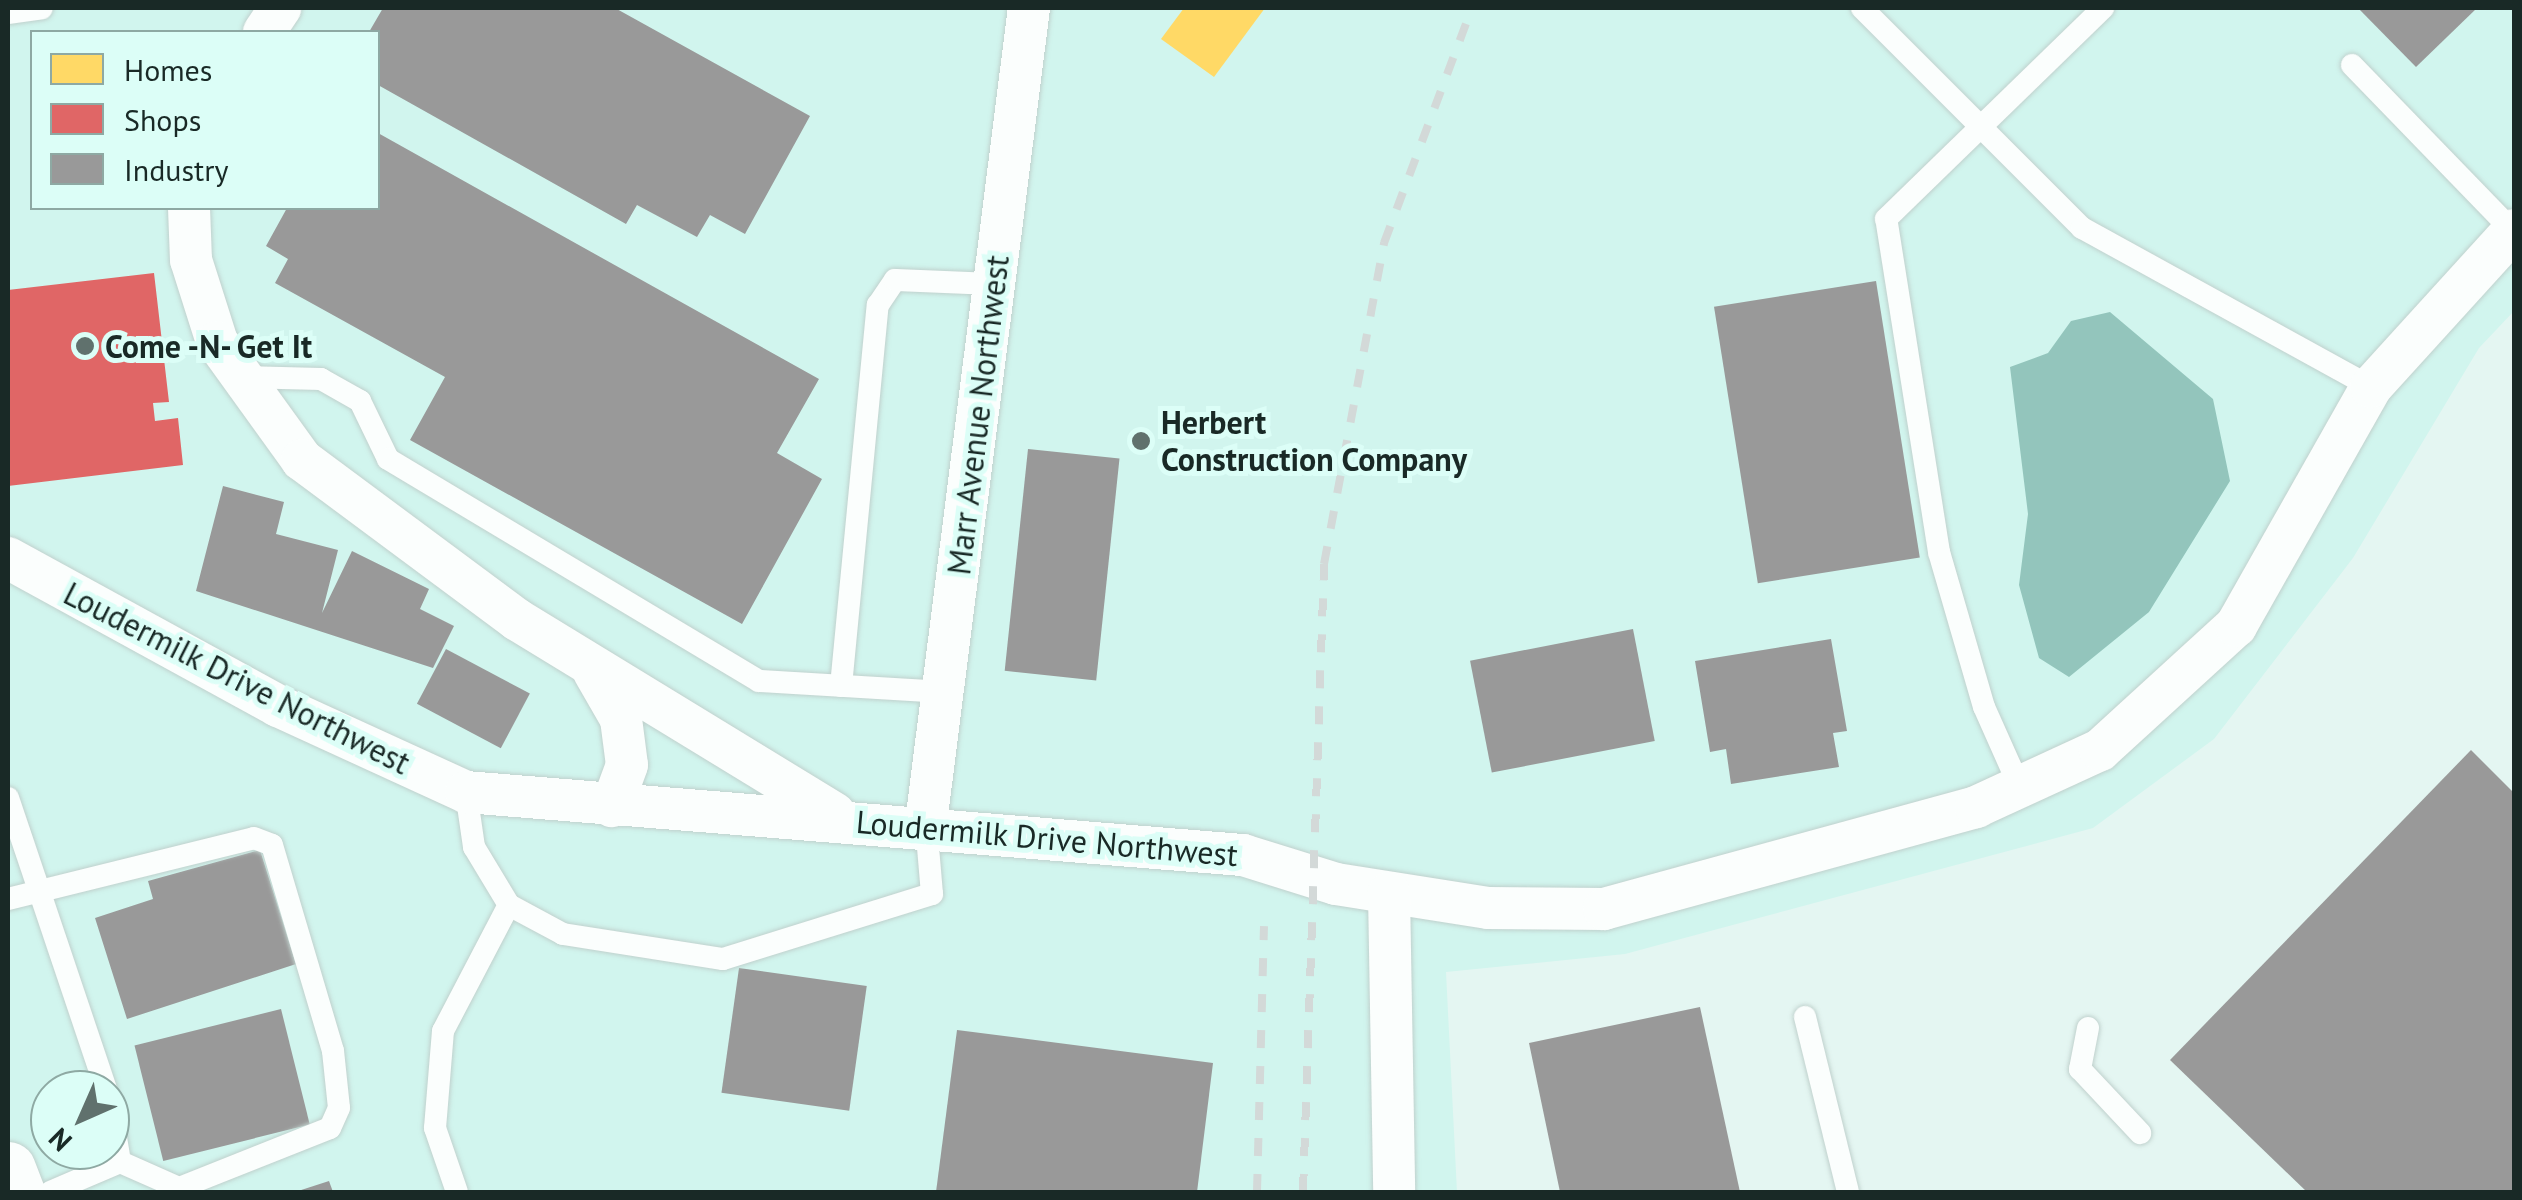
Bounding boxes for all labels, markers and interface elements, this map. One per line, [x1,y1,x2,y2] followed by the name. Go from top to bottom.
[30,30,380,210] legend
[124,50,212,89] text: Homes
[124,100,201,139] text: Shops
[124,150,228,189] text: Industry
[939,253,1017,577] street label: Marr Avenue Northwest
[105,327,316,365] place label: Come -N- Get It
[74,335,96,357] marker: Come -N- Get It
[1161,404,1467,479] place label: Herbert Construction Company
[1130,430,1152,452] marker: Herbert Construction Company
[57,574,417,782] street label: Loudermilk Drive Northwest
[854,802,1240,874] street label: Loudermilk Drive Northwest
[30,1070,130,1170] north arrow
[40,1121,79,1160] text: N

